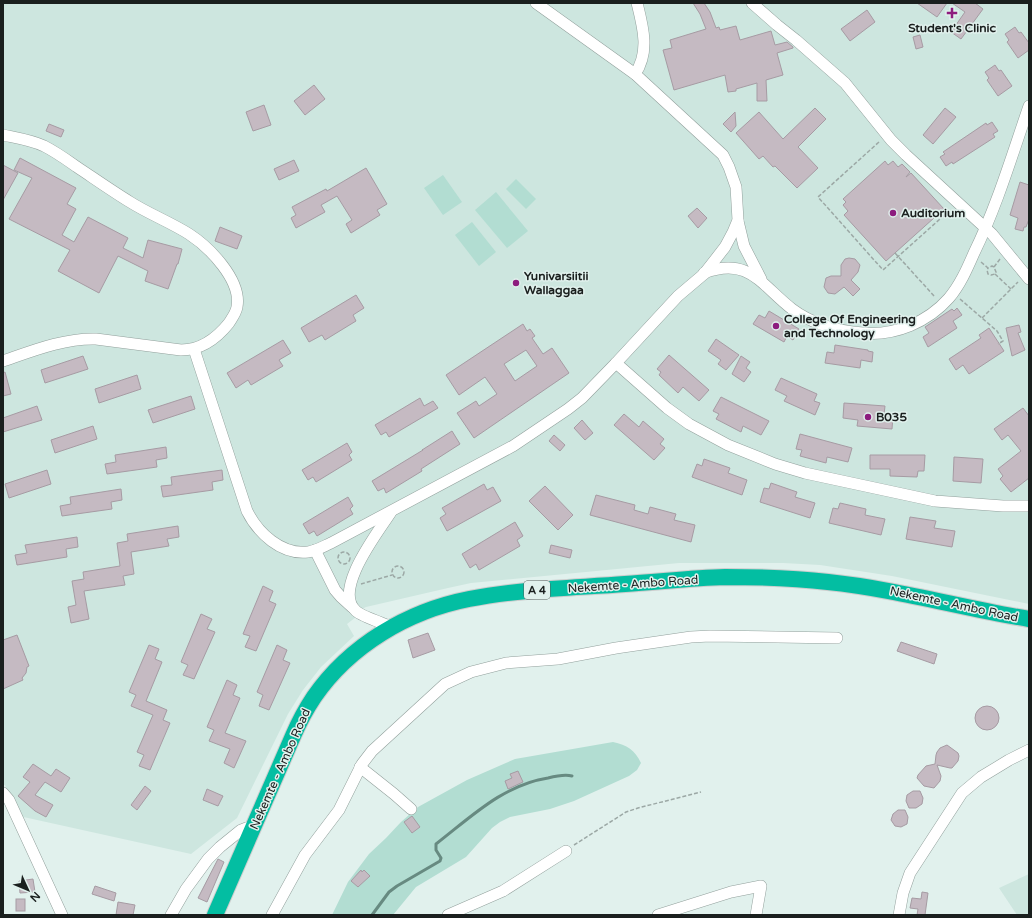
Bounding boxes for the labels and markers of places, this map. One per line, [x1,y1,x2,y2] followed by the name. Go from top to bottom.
[946,7,958,19] marker: Student's Clinic
[908,21,996,35] place label: Student's Clinic
[901,206,965,220] place label: Auditorium
[888,208,898,218] marker: Auditorium
[524,269,588,298] place label: Yunivarsiitii Wallaggaa
[511,278,521,288] marker: Yunivarsiitii Wallaggaa
[784,312,916,341] place label: College Of Engineering and Technology
[771,321,781,331] marker: College Of Engineering and Technology
[876,410,907,424] place label: B035
[863,412,873,422] marker: B035

